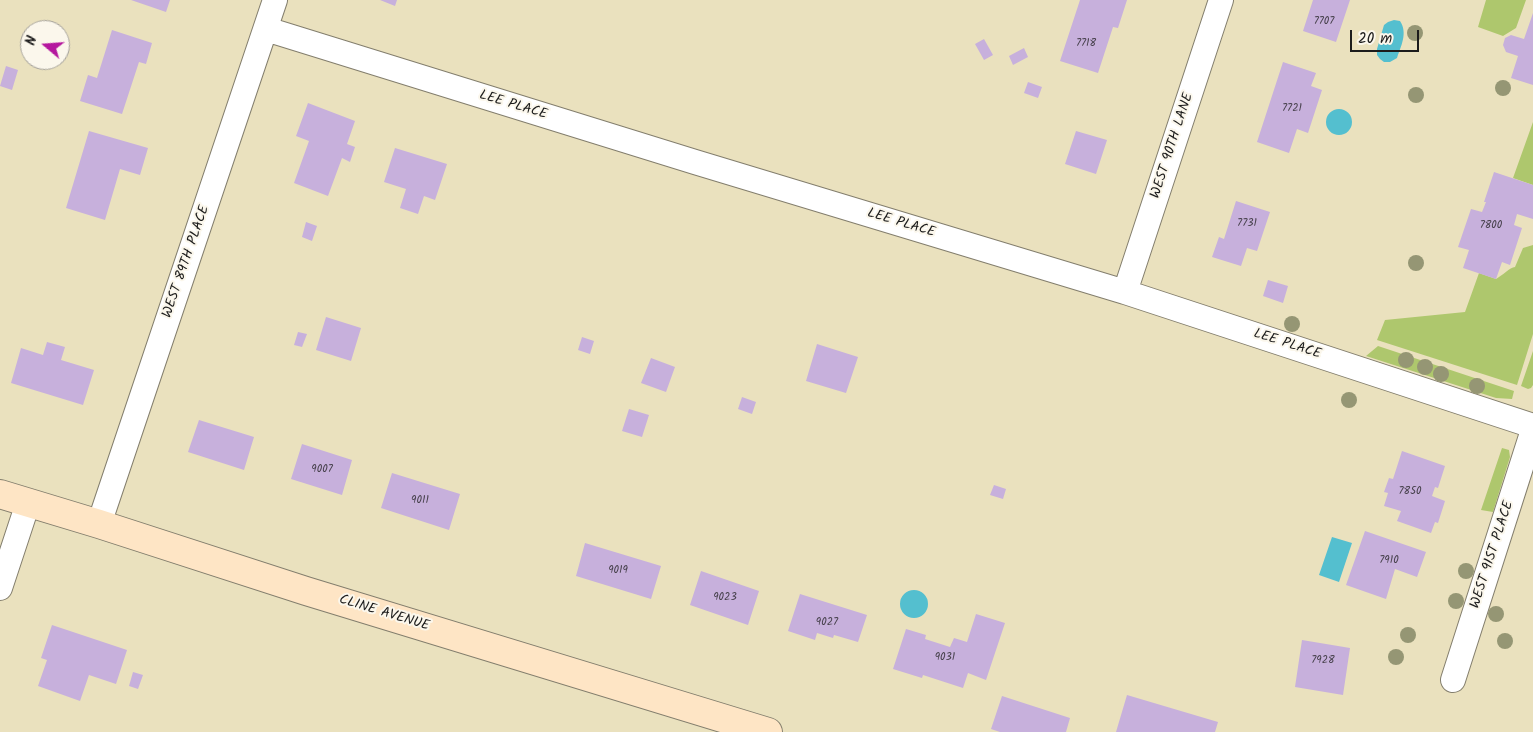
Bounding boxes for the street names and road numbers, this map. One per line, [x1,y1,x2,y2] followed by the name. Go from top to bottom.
[477,88,549,124] street label: LEE PLACE
[1148,91,1198,201] street label: WEST 90TH LANE
[160,204,214,320] street label: WEST 89TH PLACE
[865,206,937,242] street label: LEE PLACE
[1251,326,1323,364] street label: LEE PLACE
[1468,499,1518,611] street label: WEST 91ST PLACE
[337,592,431,636] street label: CLINE AVENUE

